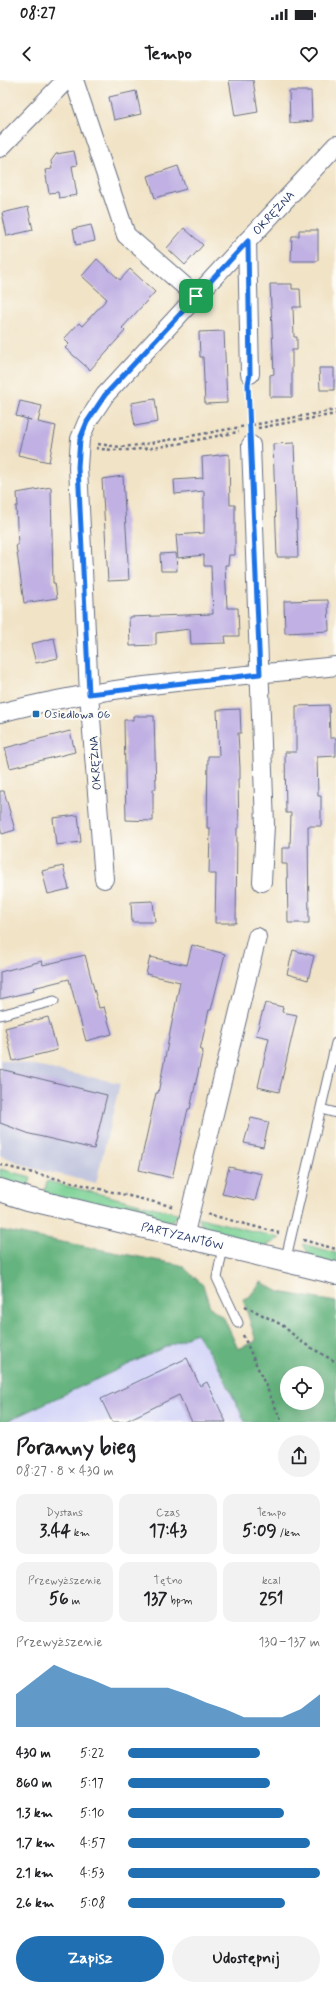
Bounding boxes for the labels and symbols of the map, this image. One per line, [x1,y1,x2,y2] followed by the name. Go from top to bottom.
[250,188,299,239] street label: OKRĘŻNA
[179,279,213,313] pin
[44,707,111,723] place label: Osiedlowa 06
[31,709,41,719] marker: Osiedlowa 06
[86,735,106,791] street label: OKRĘŻNA
[139,1219,225,1255] street label: PARTYZANTÓW

